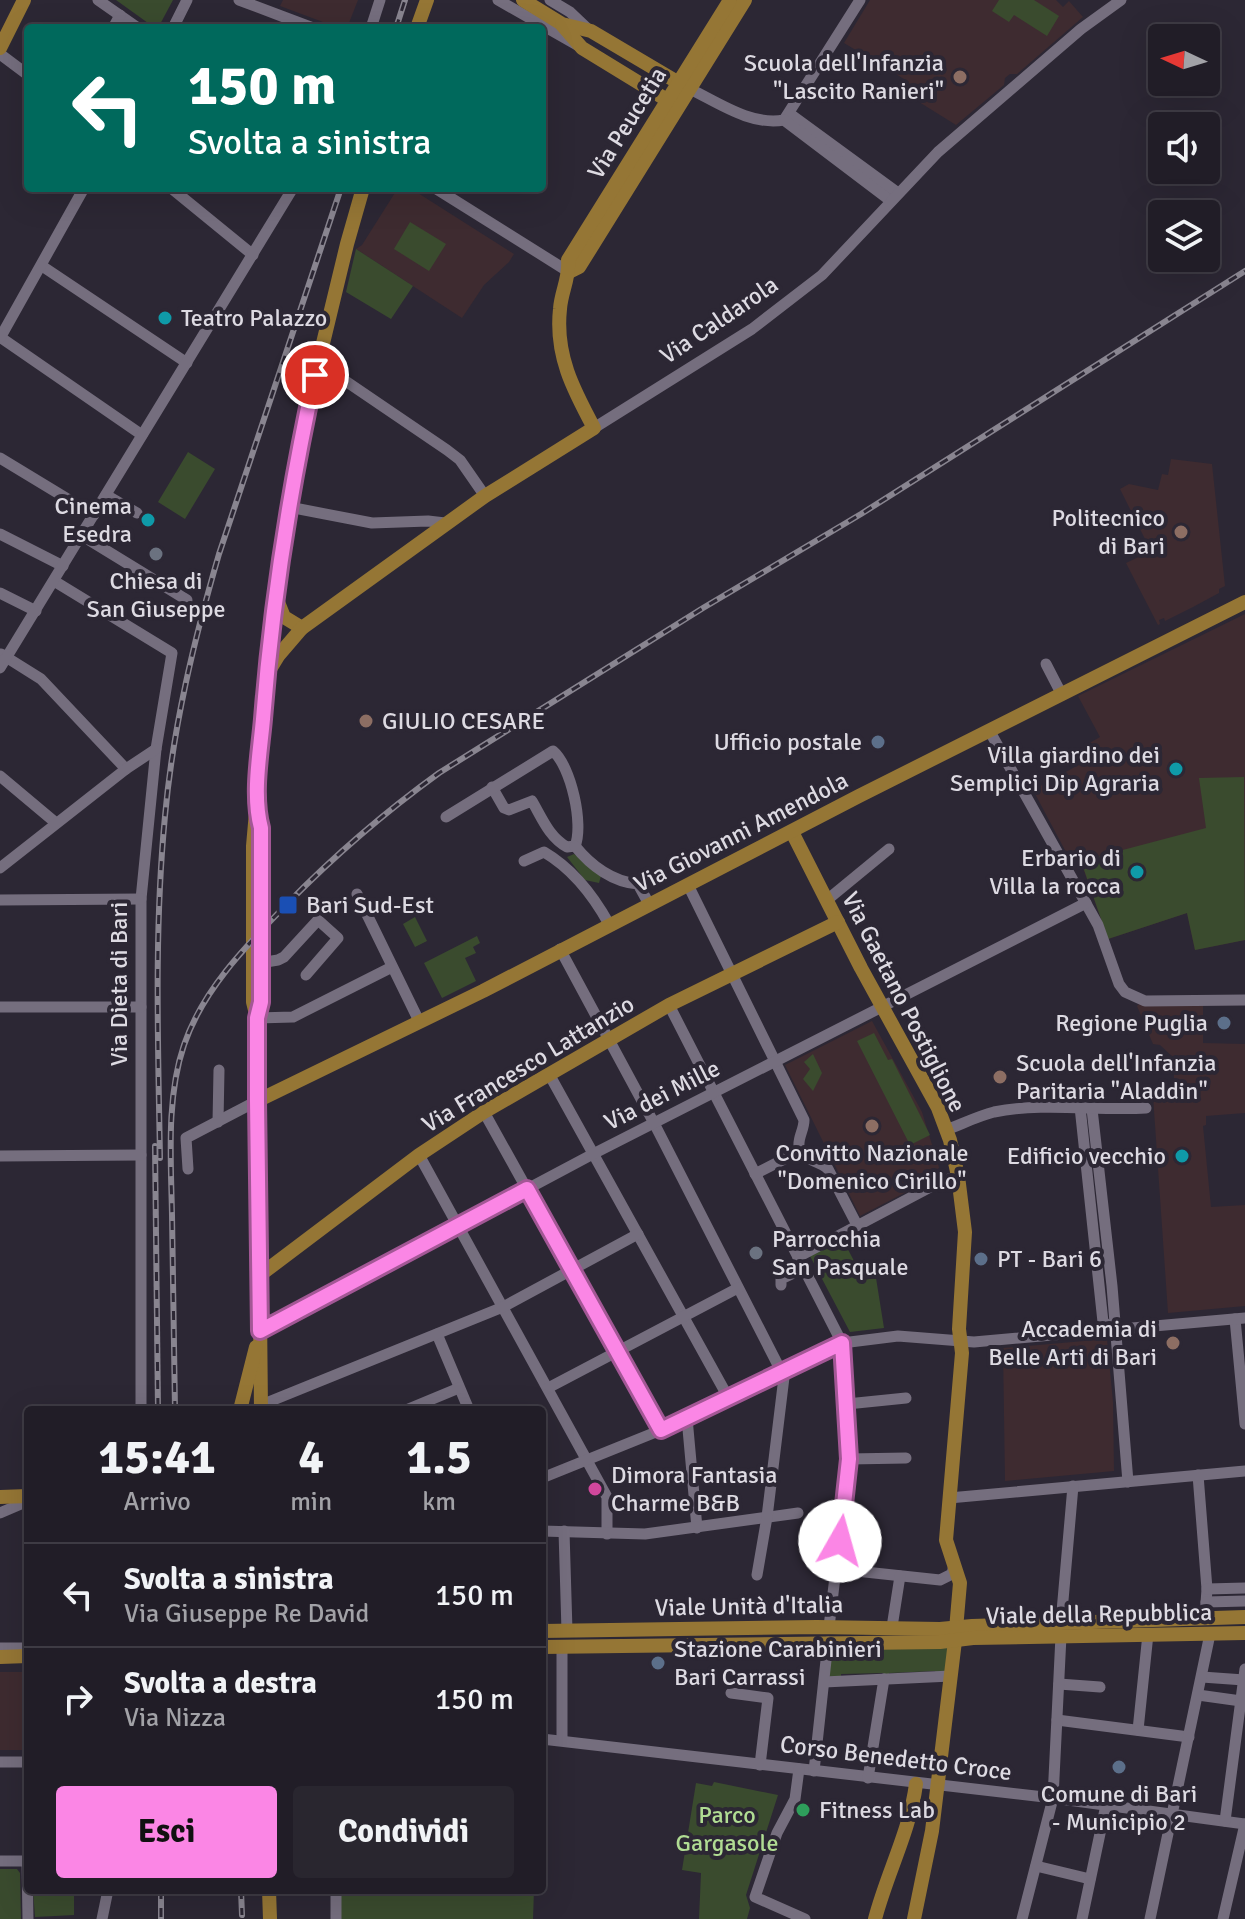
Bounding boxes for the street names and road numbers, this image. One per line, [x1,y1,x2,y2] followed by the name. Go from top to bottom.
[581,62,673,184] street label: Via Peucetia
[654,270,784,370] street label: Via Caldarola
[629,765,853,899] street label: Via Giovanni Amendola
[835,887,973,1117] street label: Via Gaetano Postiglione
[104,902,134,1066] street label: Via Dieta di Bari
[416,989,640,1139] street label: Via Francesco Lattanzio
[599,1053,725,1137] street label: Via dei Mille
[654,1589,844,1623] street label: Viale Unità d'Italia
[985,1597,1213,1631] street label: Viale della Repubblica
[778,1729,1014,1787] street label: Corso Benedetto Croce

